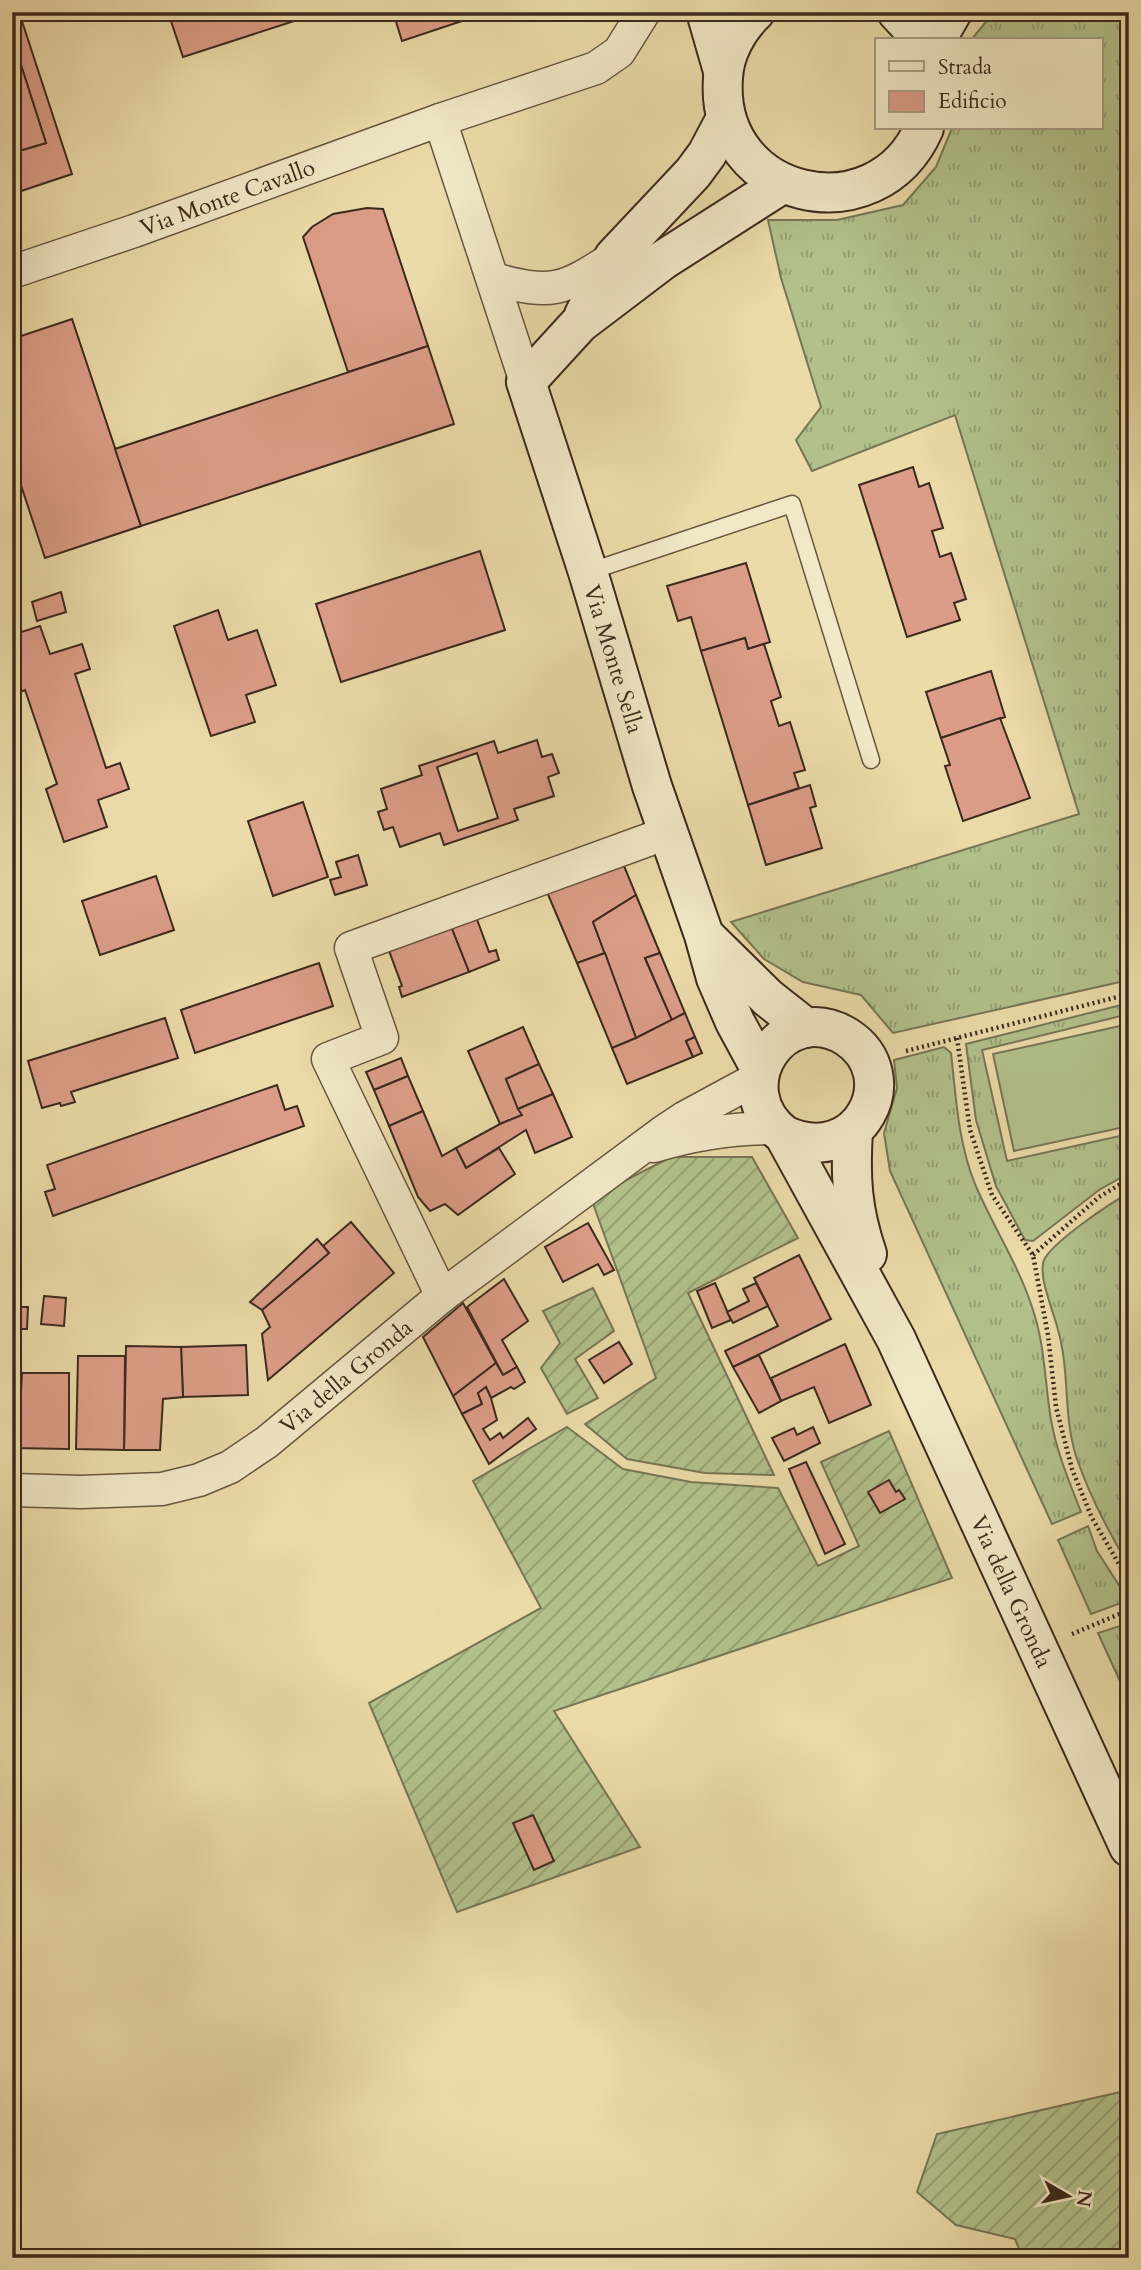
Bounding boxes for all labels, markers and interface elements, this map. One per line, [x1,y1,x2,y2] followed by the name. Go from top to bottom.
[875,38,1102,130] legend
[938,53,992,82] text: Strada
[938,87,1007,116] text: Edificio
[136,152,319,244] street label: Via Monte Cavallo
[576,581,651,737] street label: Via Monte Sella
[273,1312,419,1441] street label: Via della Gronda
[963,1511,1060,1673] street label: Via della Gronda
[1032,2162,1102,2232] north arrow
[1070,2188,1098,2209] text: N

